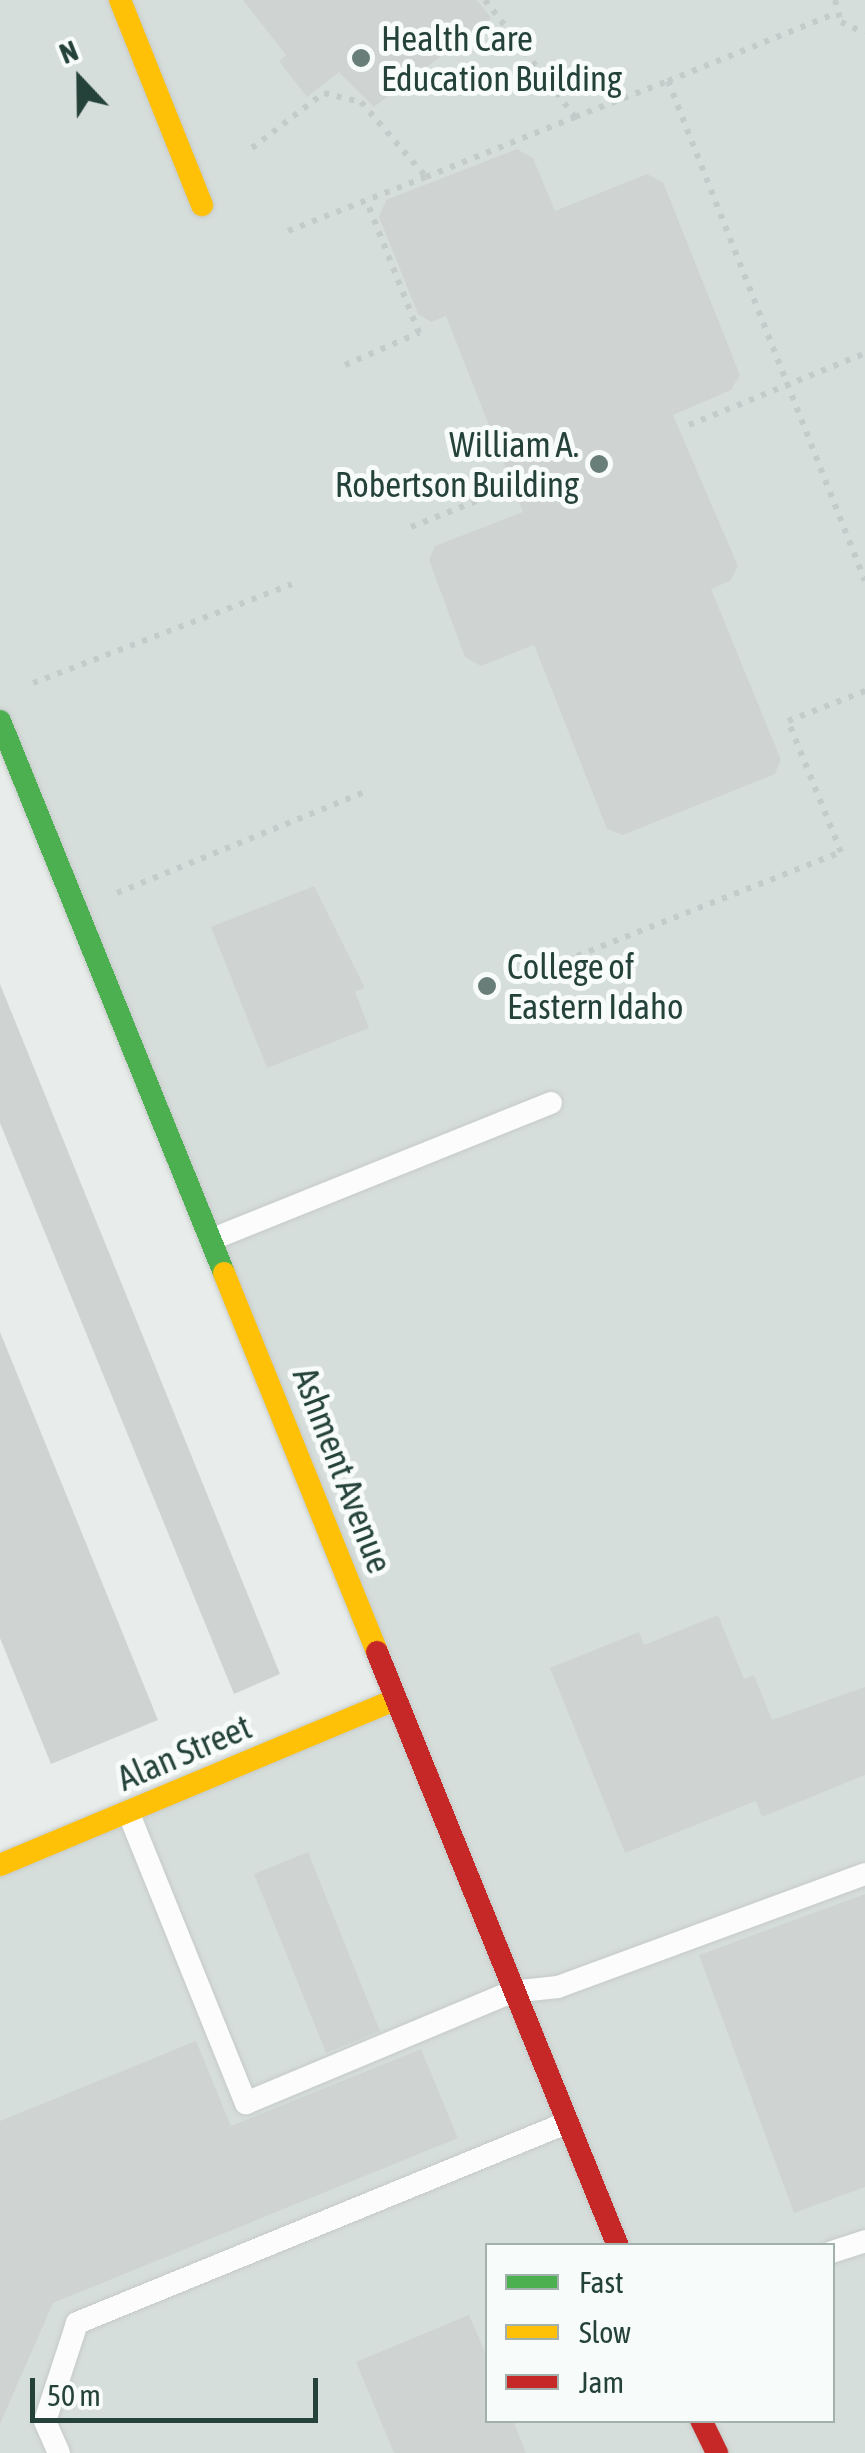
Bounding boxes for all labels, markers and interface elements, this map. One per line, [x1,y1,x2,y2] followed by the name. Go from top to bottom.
[381,17,622,99] place label: Health Care Education Building
[30,30,130,130] north arrow
[55,34,82,70] text: N
[350,47,372,69] marker: Health Care Education Building
[335,423,579,505] place label: William A. Robertson Building
[588,453,610,475] marker: William A. Robertson Building
[507,945,683,1027] place label: College of Eastern Idaho
[476,975,498,997] marker: College of Eastern Idaho
[285,1362,401,1578] street label: Ashment Avenue
[111,1705,257,1799] street label: Alan Street
[485,2243,835,2423] legend
[579,2265,624,2299] text: Fast
[579,2315,631,2349] text: Slow
[35,2358,322,2420] scale bar
[579,2365,624,2399] text: Jam
[47,2378,101,2412] text: 50 m

